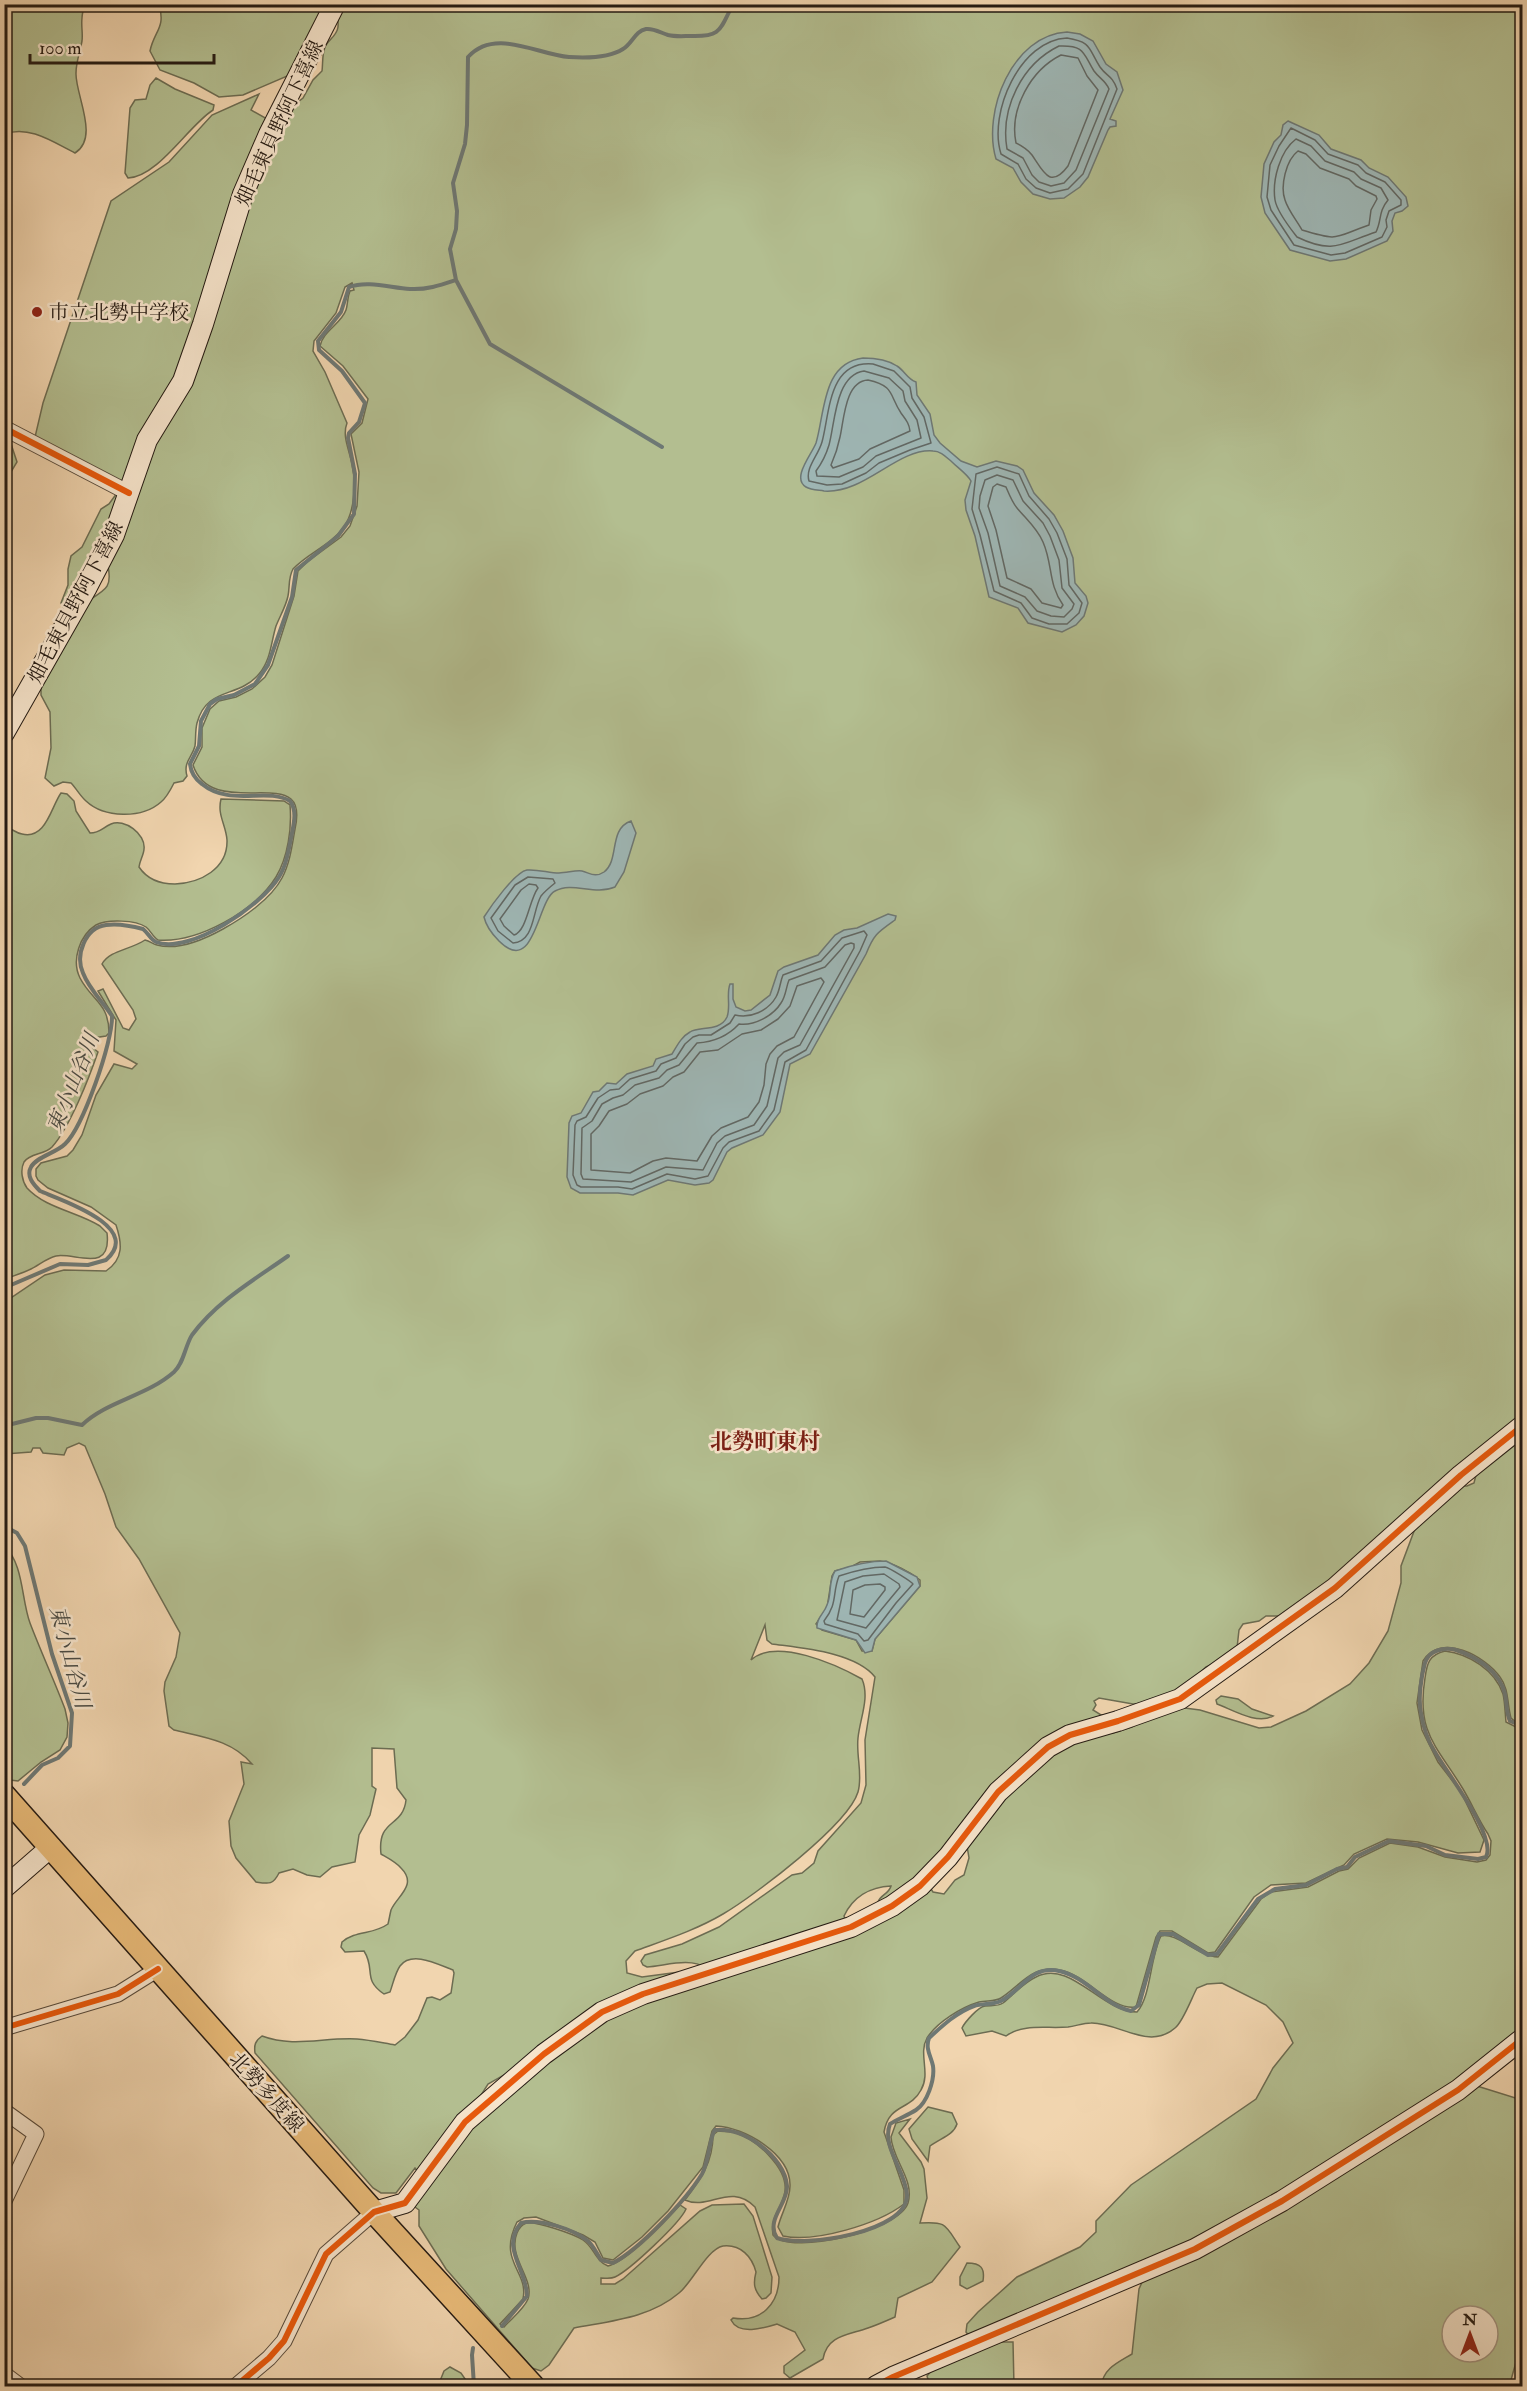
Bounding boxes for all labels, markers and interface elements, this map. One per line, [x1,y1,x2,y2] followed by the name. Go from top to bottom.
[30,27,214,65] scale bar
[230,36,329,210] street label: 畑毛東貝野阿下喜線
[39,37,82,60] text: 100 m
[49,300,189,325] place label: 市立北勢中学校
[30,305,44,319] marker: 市立北勢中学校
[22,517,129,688] street label: 畑毛東貝野阿下喜線
[41,1028,106,1137] water label: 東小山谷川
[710,1428,820,1456] district label: 北勢町東村
[43,1603,97,1713] water label: 東小山谷川
[224,2047,309,2138] street label: 北勢多度線
[1440,2304,1500,2364] north arrow
[1462,2310,1478,2330] text: N

